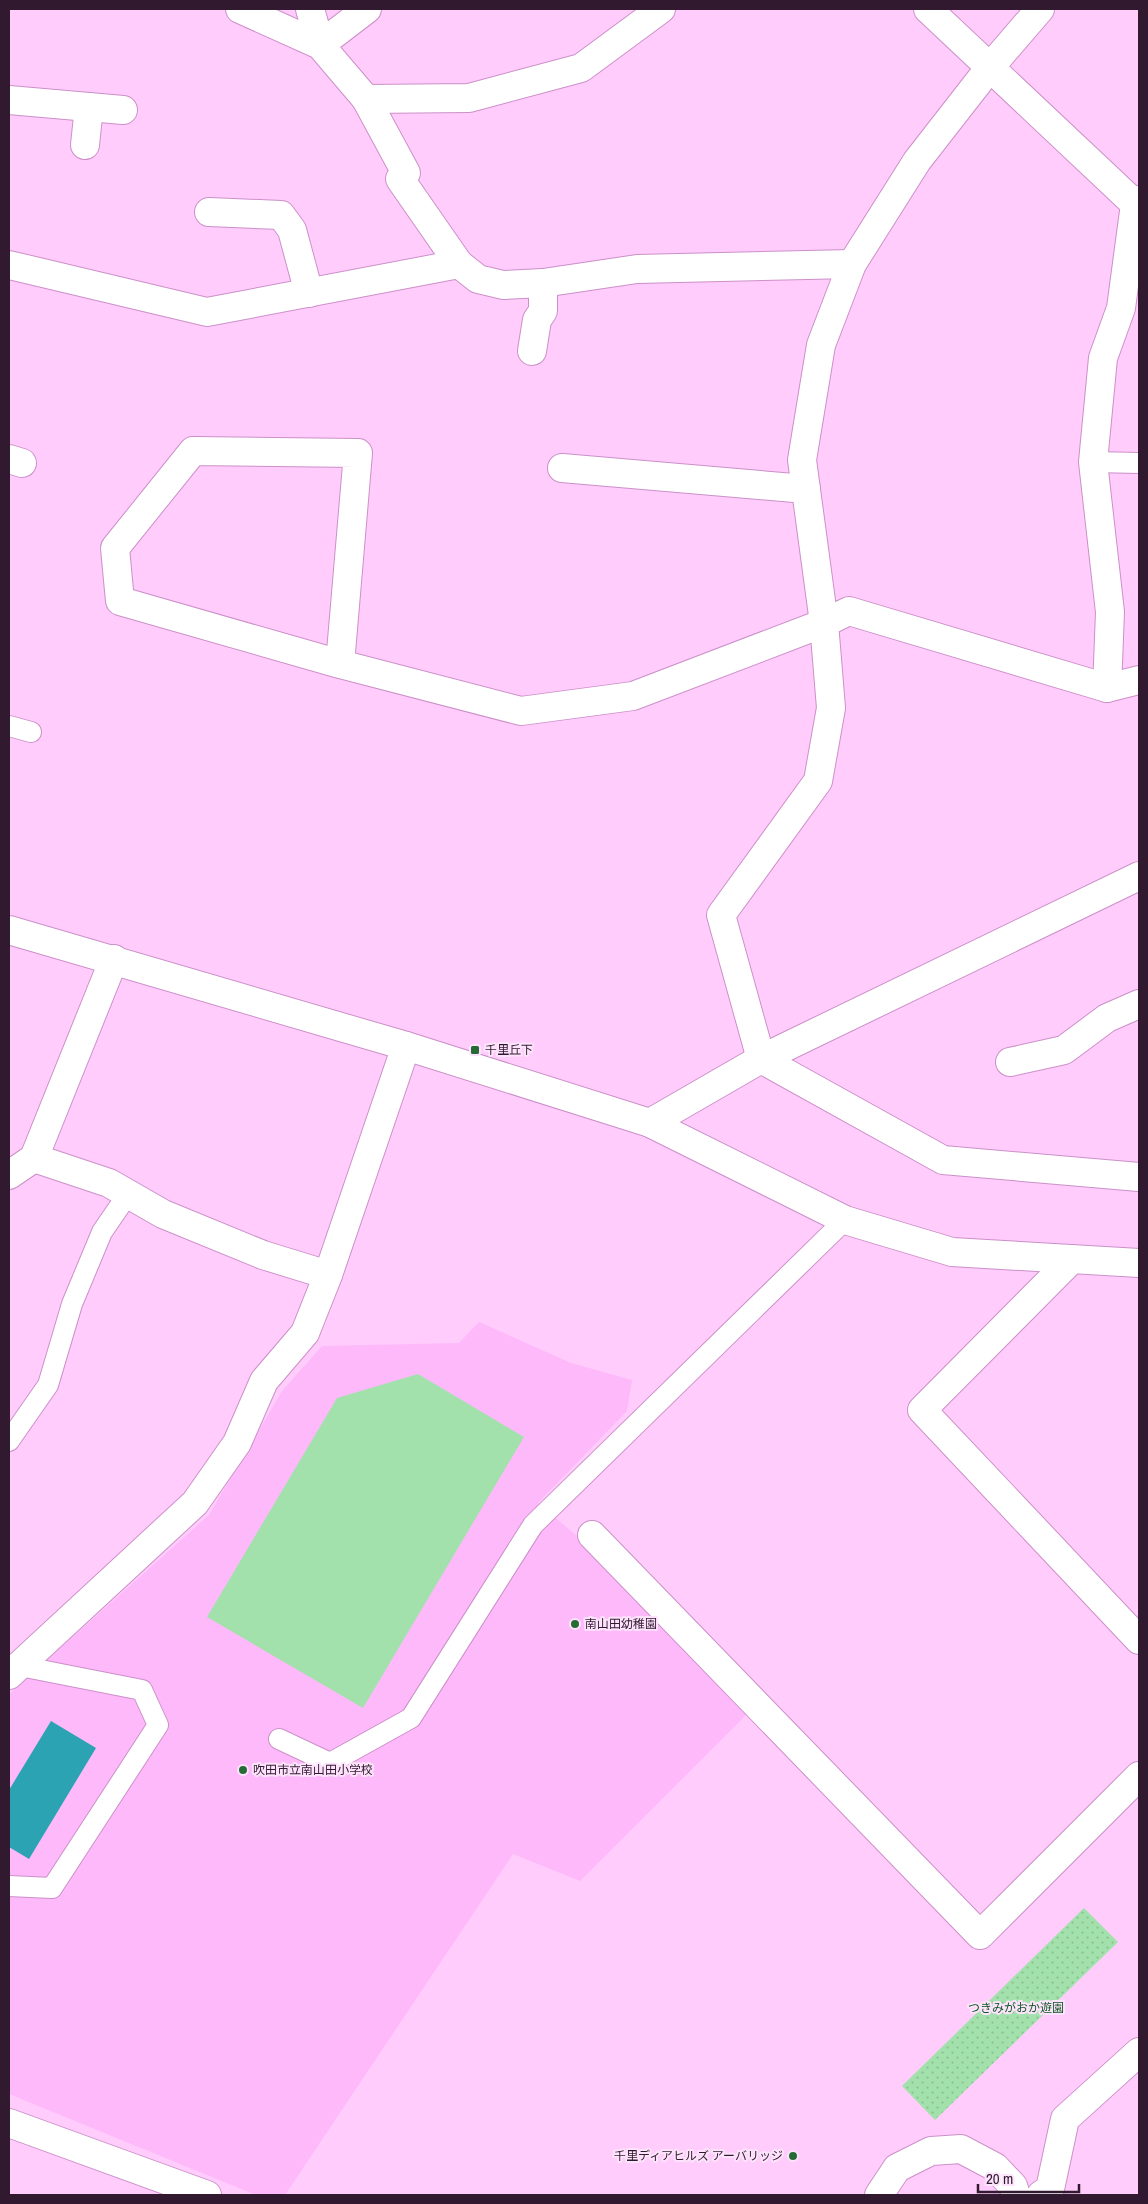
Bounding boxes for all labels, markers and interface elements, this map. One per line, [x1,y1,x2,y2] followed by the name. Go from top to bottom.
[485,1042,533,1058] place label: 千里丘下
[469,1044,481,1056] marker: 千里丘下
[585,1616,657,1632] place label: 南山田幼稚園
[569,1618,581,1630] marker: 南山田幼稚園
[253,1762,373,1778] place label: 吹田市立南山田小学校
[237,1764,249,1776] marker: 吹田市立南山田小学校
[968,2000,1064,2016] park label: つきみがおか遊園
[614,2148,783,2164] place label: 千里ディアヒルズ アーバリッジ
[787,2150,799,2162] marker: 千里ディアヒルズ アーバリッジ
[978,2162,1079,2194] scale bar
[986,2168,1013,2189] text: 20 m

